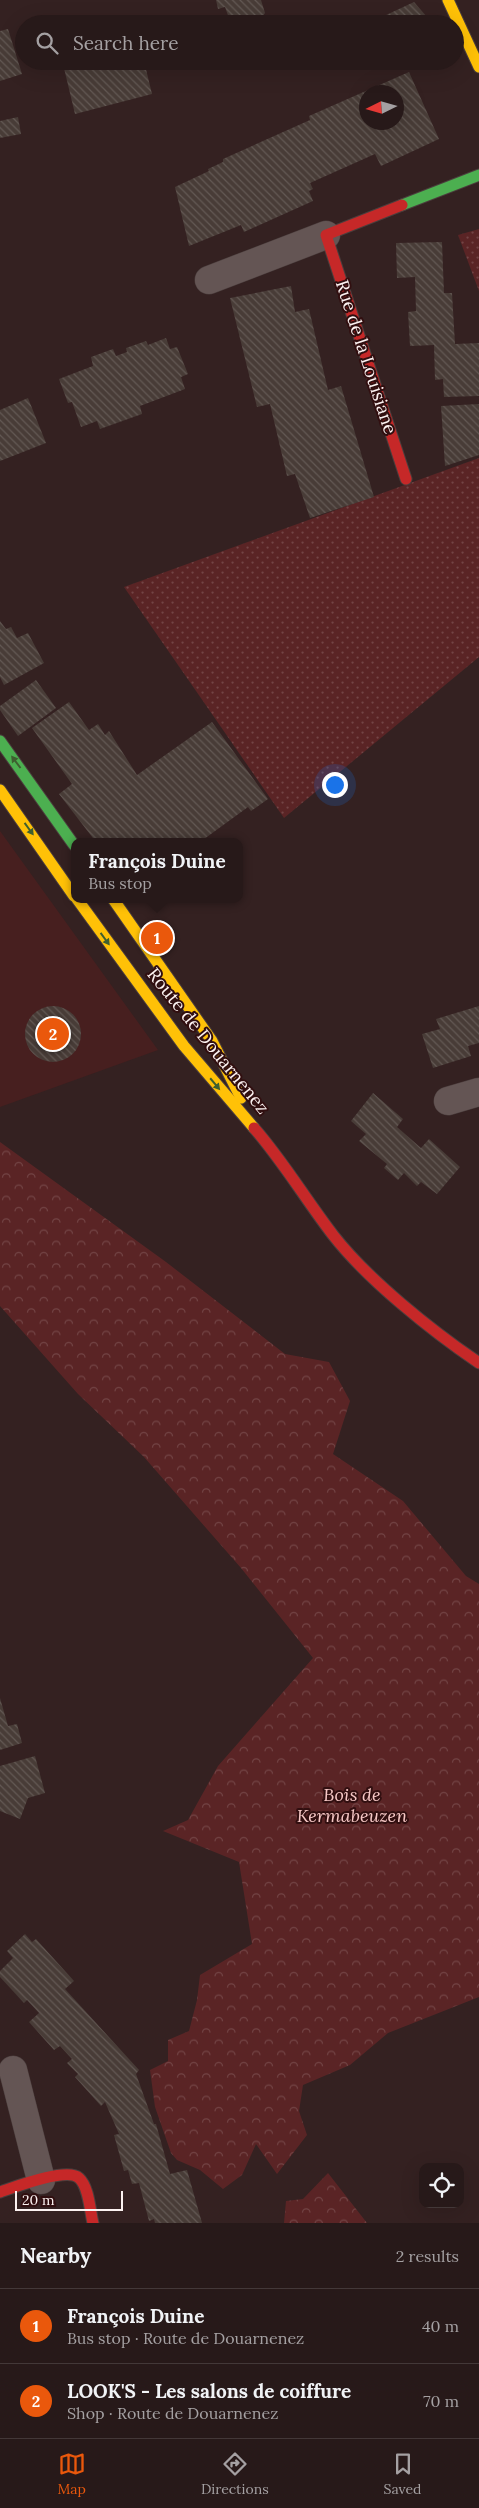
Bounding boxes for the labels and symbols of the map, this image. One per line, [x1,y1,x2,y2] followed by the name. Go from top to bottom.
[359,85,404,130] north arrow
[331,277,402,437] street label: Rue de la Louisiane
[11,755,21,769] one-way arrow
[322,772,348,798] your location
[24,822,34,836] one-way arrow
[141,919,173,957] pin: 1
[100,932,111,945] one-way arrow
[142,963,274,1118] street label: Route de Douarnenez
[37,1015,69,1053] pin: 2
[210,1077,221,1090] one-way arrow
[297,1783,407,1827] park label: Bois de Kermabeuzen
[15,2188,122,2211] scale bar

